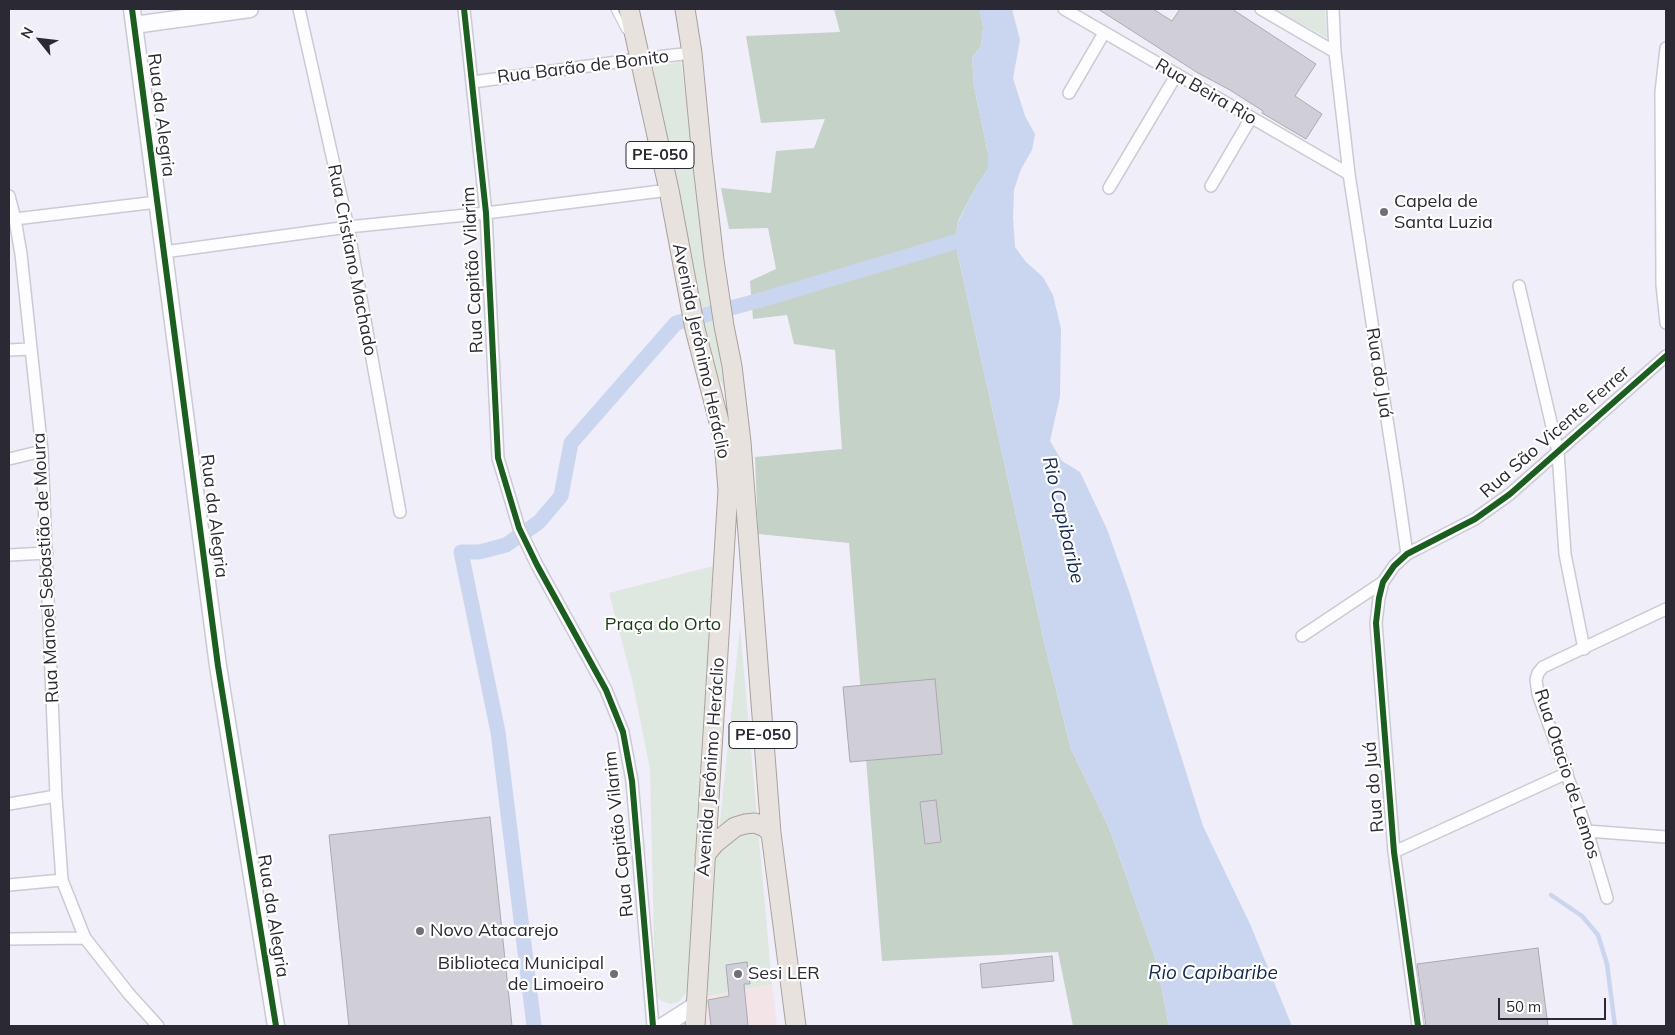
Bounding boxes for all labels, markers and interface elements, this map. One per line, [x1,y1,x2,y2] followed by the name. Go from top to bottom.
[15,15,65,65] north arrow
[16,24,37,42] text: N
[496,46,670,88] street label: Rua Barão de Bonito
[143,52,179,178] street label: Rua da Alegria
[1151,54,1261,130] street label: Rua Beira Rio
[626,142,694,168] road number: PE-050
[323,162,381,358] street label: Rua Cristiano Machado
[458,186,488,354] street label: Rua Capitão Vilarim
[1394,191,1493,233] place label: Capela de Santa Luzia
[1378,206,1390,218] marker: Capela de Santa Luzia
[668,241,734,461] street label: Avenida Jerônimo Heráclio
[1361,326,1397,420] street label: Rua do Juá
[1476,361,1634,503] street label: Rua São Vicente Ferrer
[28,432,64,704] street label: Rua Manoel Sebastião de Moura
[196,453,232,579] street label: Rua da Alegria
[1037,454,1089,586] water label: Rio Capibaribe
[605,614,721,636] park label: Praça do Orto
[693,657,729,877] street label: Avenida Jerônimo Heráclio
[1529,686,1605,862] street label: Rua Otacio de Lemos
[729,722,797,748] road number: PE-050
[1359,741,1389,833] street label: Rua do Juá
[600,750,638,918] street label: Rua Capitão Vilarim
[253,853,293,979] street label: Rua da Alegria
[430,920,559,942] place label: Novo Atacarejo
[414,925,426,937] marker: Novo Atacarejo
[438,953,604,996] place label: Biblioteca Municipal de Limoeiro
[1148,962,1278,984] water label: Rio Capibaribe
[748,963,820,985] place label: Sesi LER
[608,968,620,980] marker: Biblioteca Municipal de Limoeiro
[732,968,744,980] marker: Sesi LER
[1500,988,1608,1020] scale bar
[1506,997,1541,1016] text: 50 m

